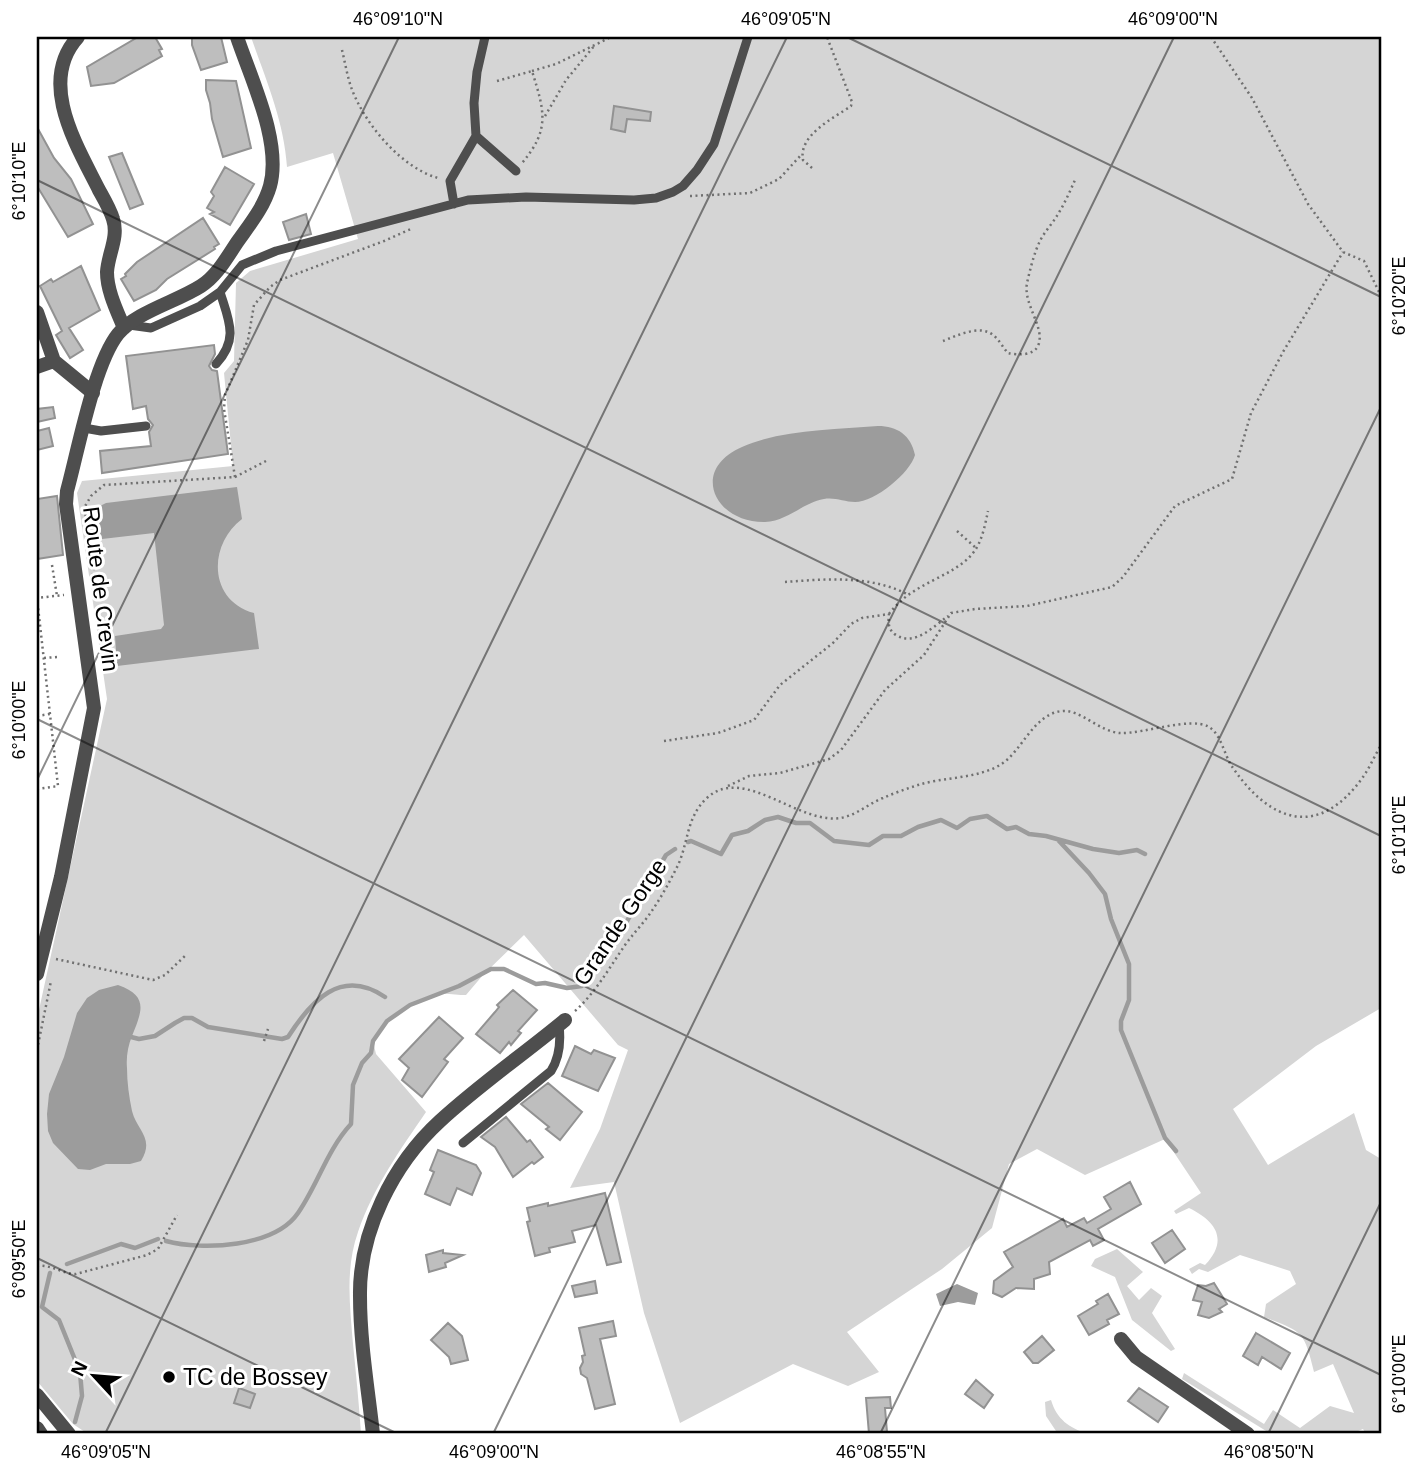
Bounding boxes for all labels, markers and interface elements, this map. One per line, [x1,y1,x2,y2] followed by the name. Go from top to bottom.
[353,9,443,29] text: 46°09'10"N
[741,9,831,29] text: 46°09'05"N
[1128,9,1218,29] text: 46°09'00"N
[9,141,29,221] text: 6°10'10"E
[1389,256,1409,336] text: 6°10'20"E
[78,505,124,673] street label: Route de Crevin
[9,680,29,760] text: 6°10'00"E
[1389,795,1409,875] text: 6°10'10"E
[568,854,672,990] street label: Grande Gorge
[9,1219,29,1299] text: 6°09'50"E
[1389,1334,1409,1414] text: 6°10'00"E
[60,1342,130,1412] north arrow
[67,1358,92,1380] text: N
[183,1364,328,1390] place label: TC de Bossey
[161,1369,177,1385] marker: TC de Bossey
[61,1442,151,1462] text: 46°09'05"N
[449,1442,539,1462] text: 46°09'00"N
[836,1442,926,1462] text: 46°08'55"N
[1224,1442,1314,1462] text: 46°08'50"N

